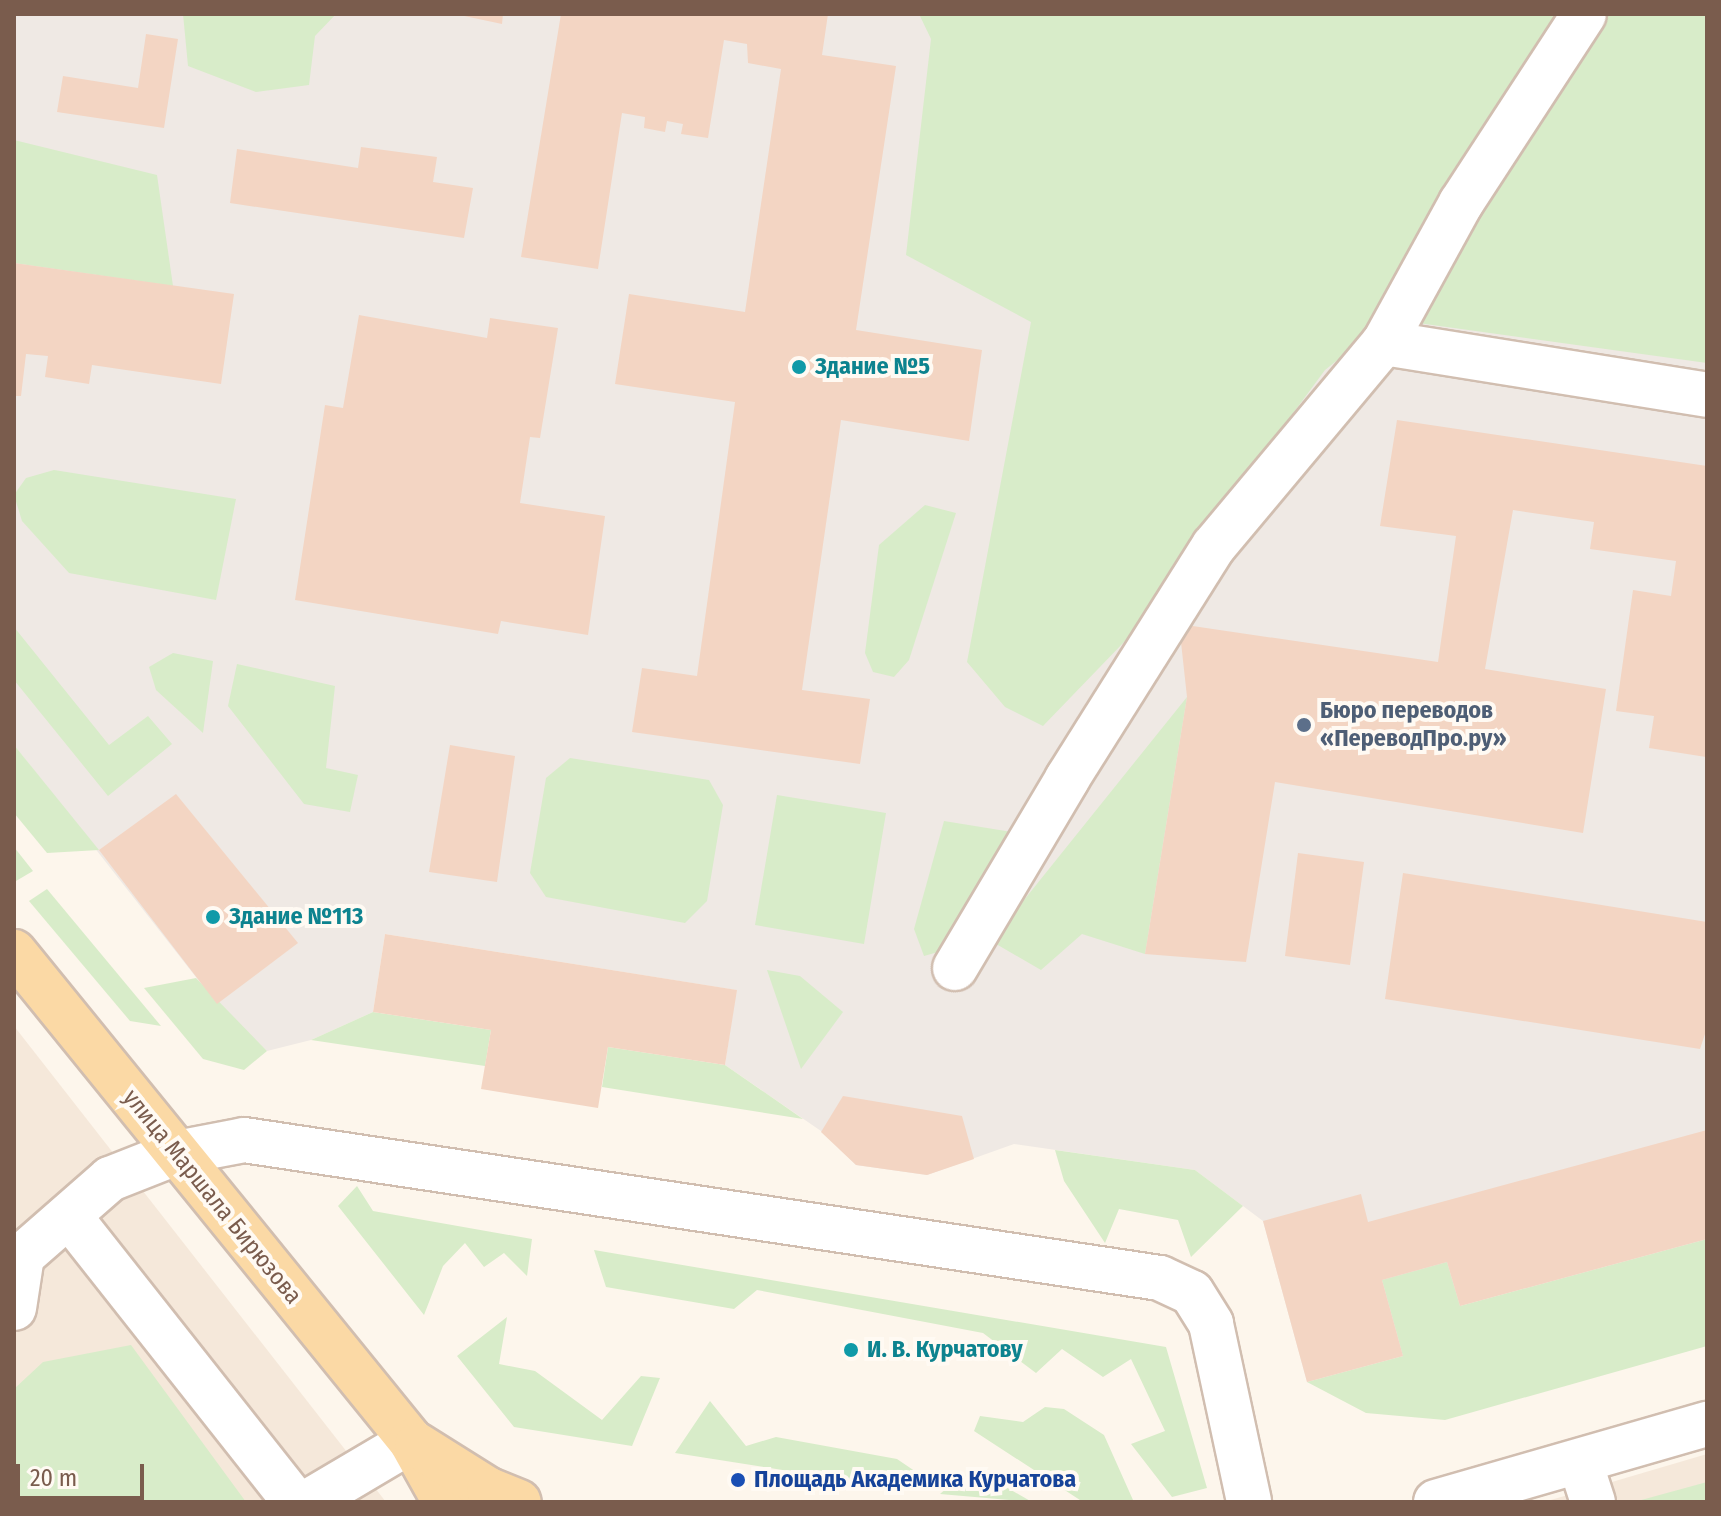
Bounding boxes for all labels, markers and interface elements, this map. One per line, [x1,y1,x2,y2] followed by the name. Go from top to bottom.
[815,353,930,381] place label: Здание №5
[790,358,808,376] marker: Здание №5
[1320,697,1507,753] place label: Бюро переводов «ПереводПро.ру»
[1295,716,1313,734] marker: Бюро переводов «ПереводПро.ру»
[229,903,363,931] place label: Здание №113
[204,908,222,926] marker: Здание №113
[117,1084,307,1310] street label: улица Маршала Бирюзова
[867,1336,1023,1364] place label: И. В. Курчатову
[842,1341,860,1359] marker: И. В. Курчатову
[20,1448,148,1498] scale bar
[30,1464,77,1492] text: 20 m
[754,1466,1076,1494] place label: Площадь Академика Курчатова
[729,1471,747,1489] marker: Площадь Академика Курчатова

